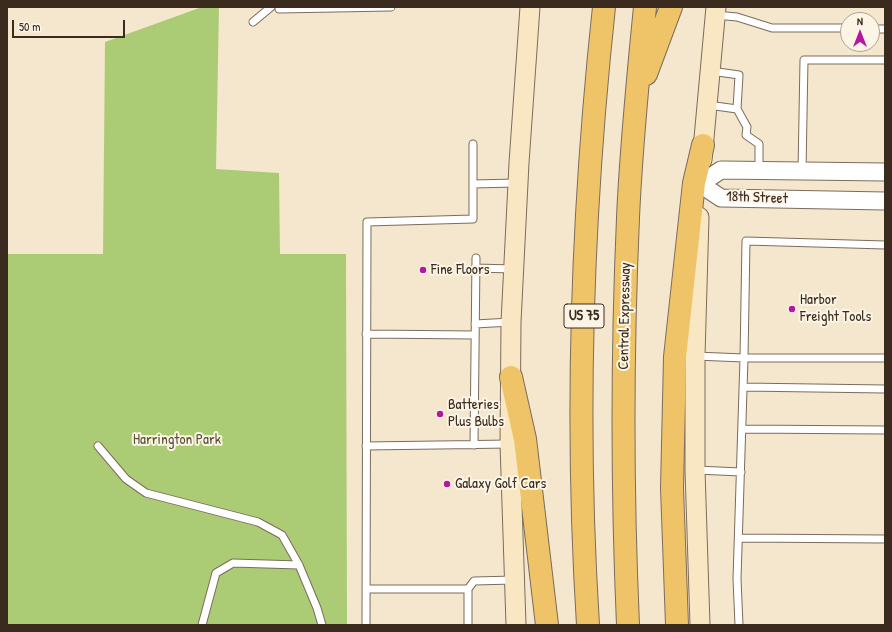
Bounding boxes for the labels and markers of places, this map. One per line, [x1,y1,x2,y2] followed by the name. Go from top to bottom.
[431,261,489,279] place label: Fine Floors
[418,265,428,275] marker: Fine Floors
[800,291,871,326] place label: Harbor Freight Tools
[787,304,797,314] marker: Harbor Freight Tools
[448,396,504,431] place label: Batteries Plus Bulbs
[435,409,445,419] marker: Batteries Plus Bulbs
[455,475,546,493] place label: Galaxy Golf Cars
[442,479,452,489] marker: Galaxy Golf Cars

